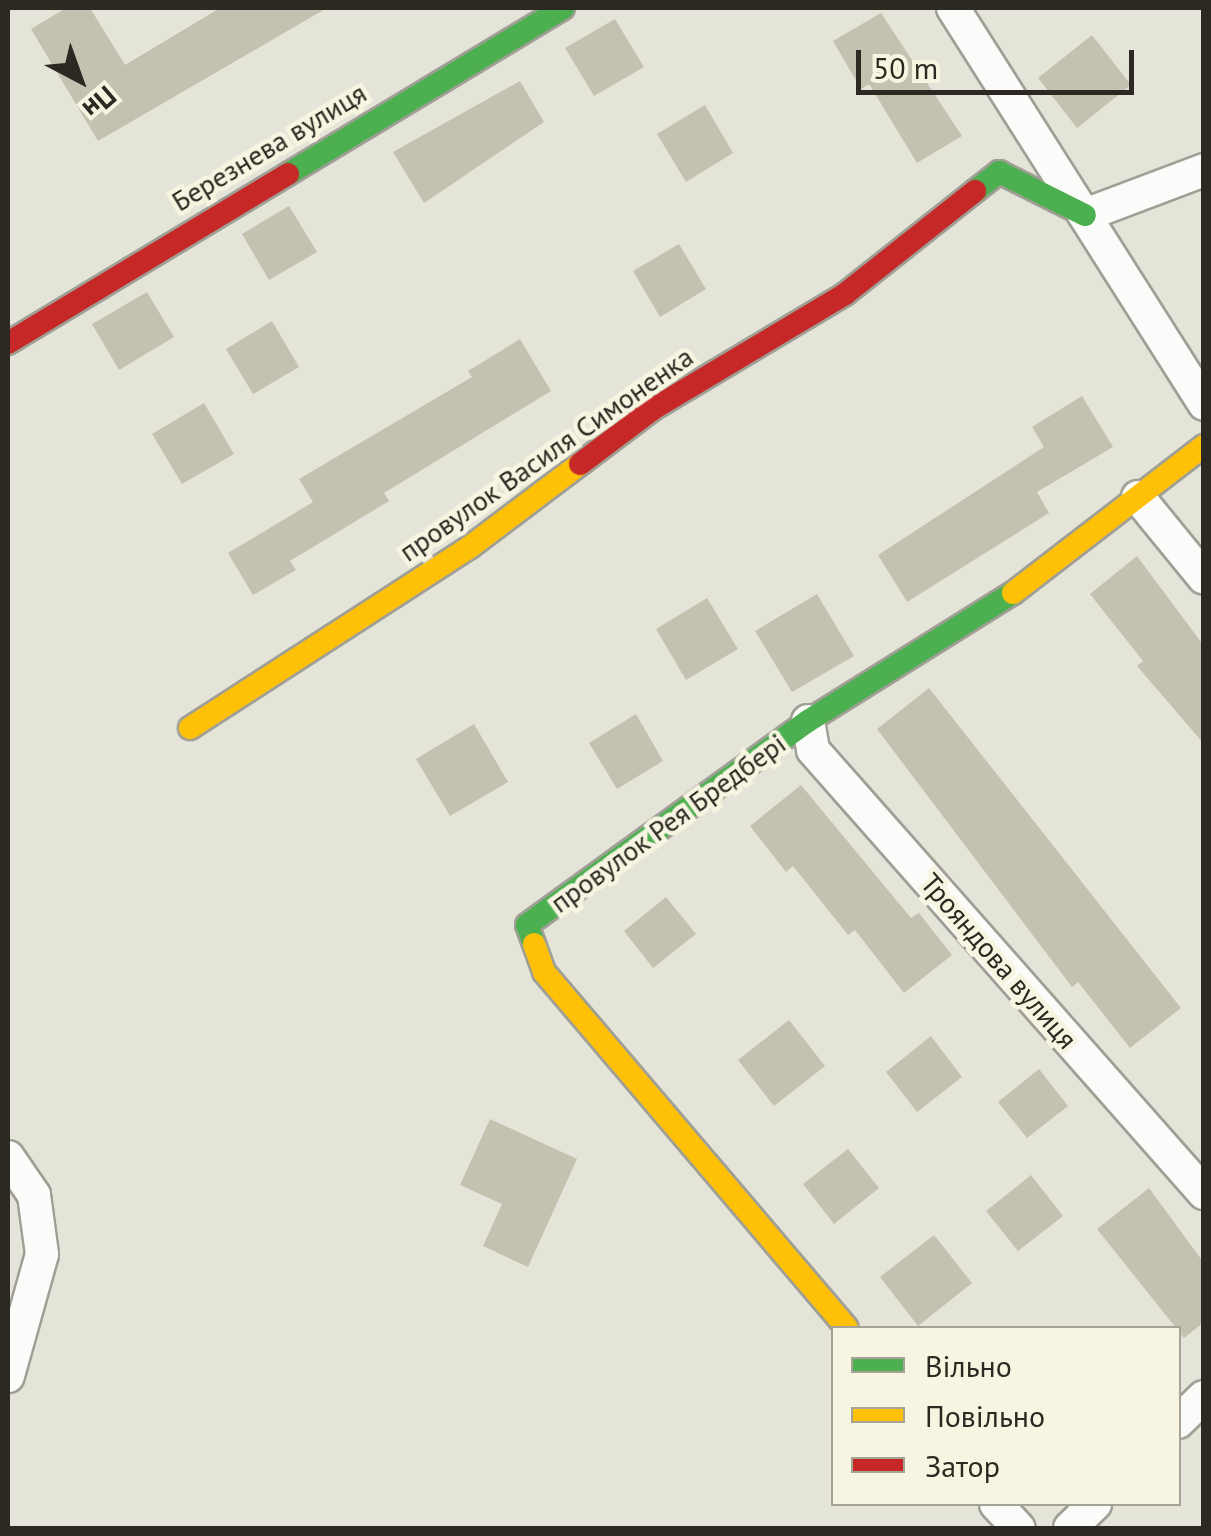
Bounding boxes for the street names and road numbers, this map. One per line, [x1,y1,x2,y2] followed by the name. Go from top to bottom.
[166,76,372,218] street label: Березнева вулиця
[393,340,699,568] street label: провулок Василя Симоненка
[544,726,792,920] street label: провулок Рея Бредбері
[914,867,1084,1055] street label: Трояндова вулиця

